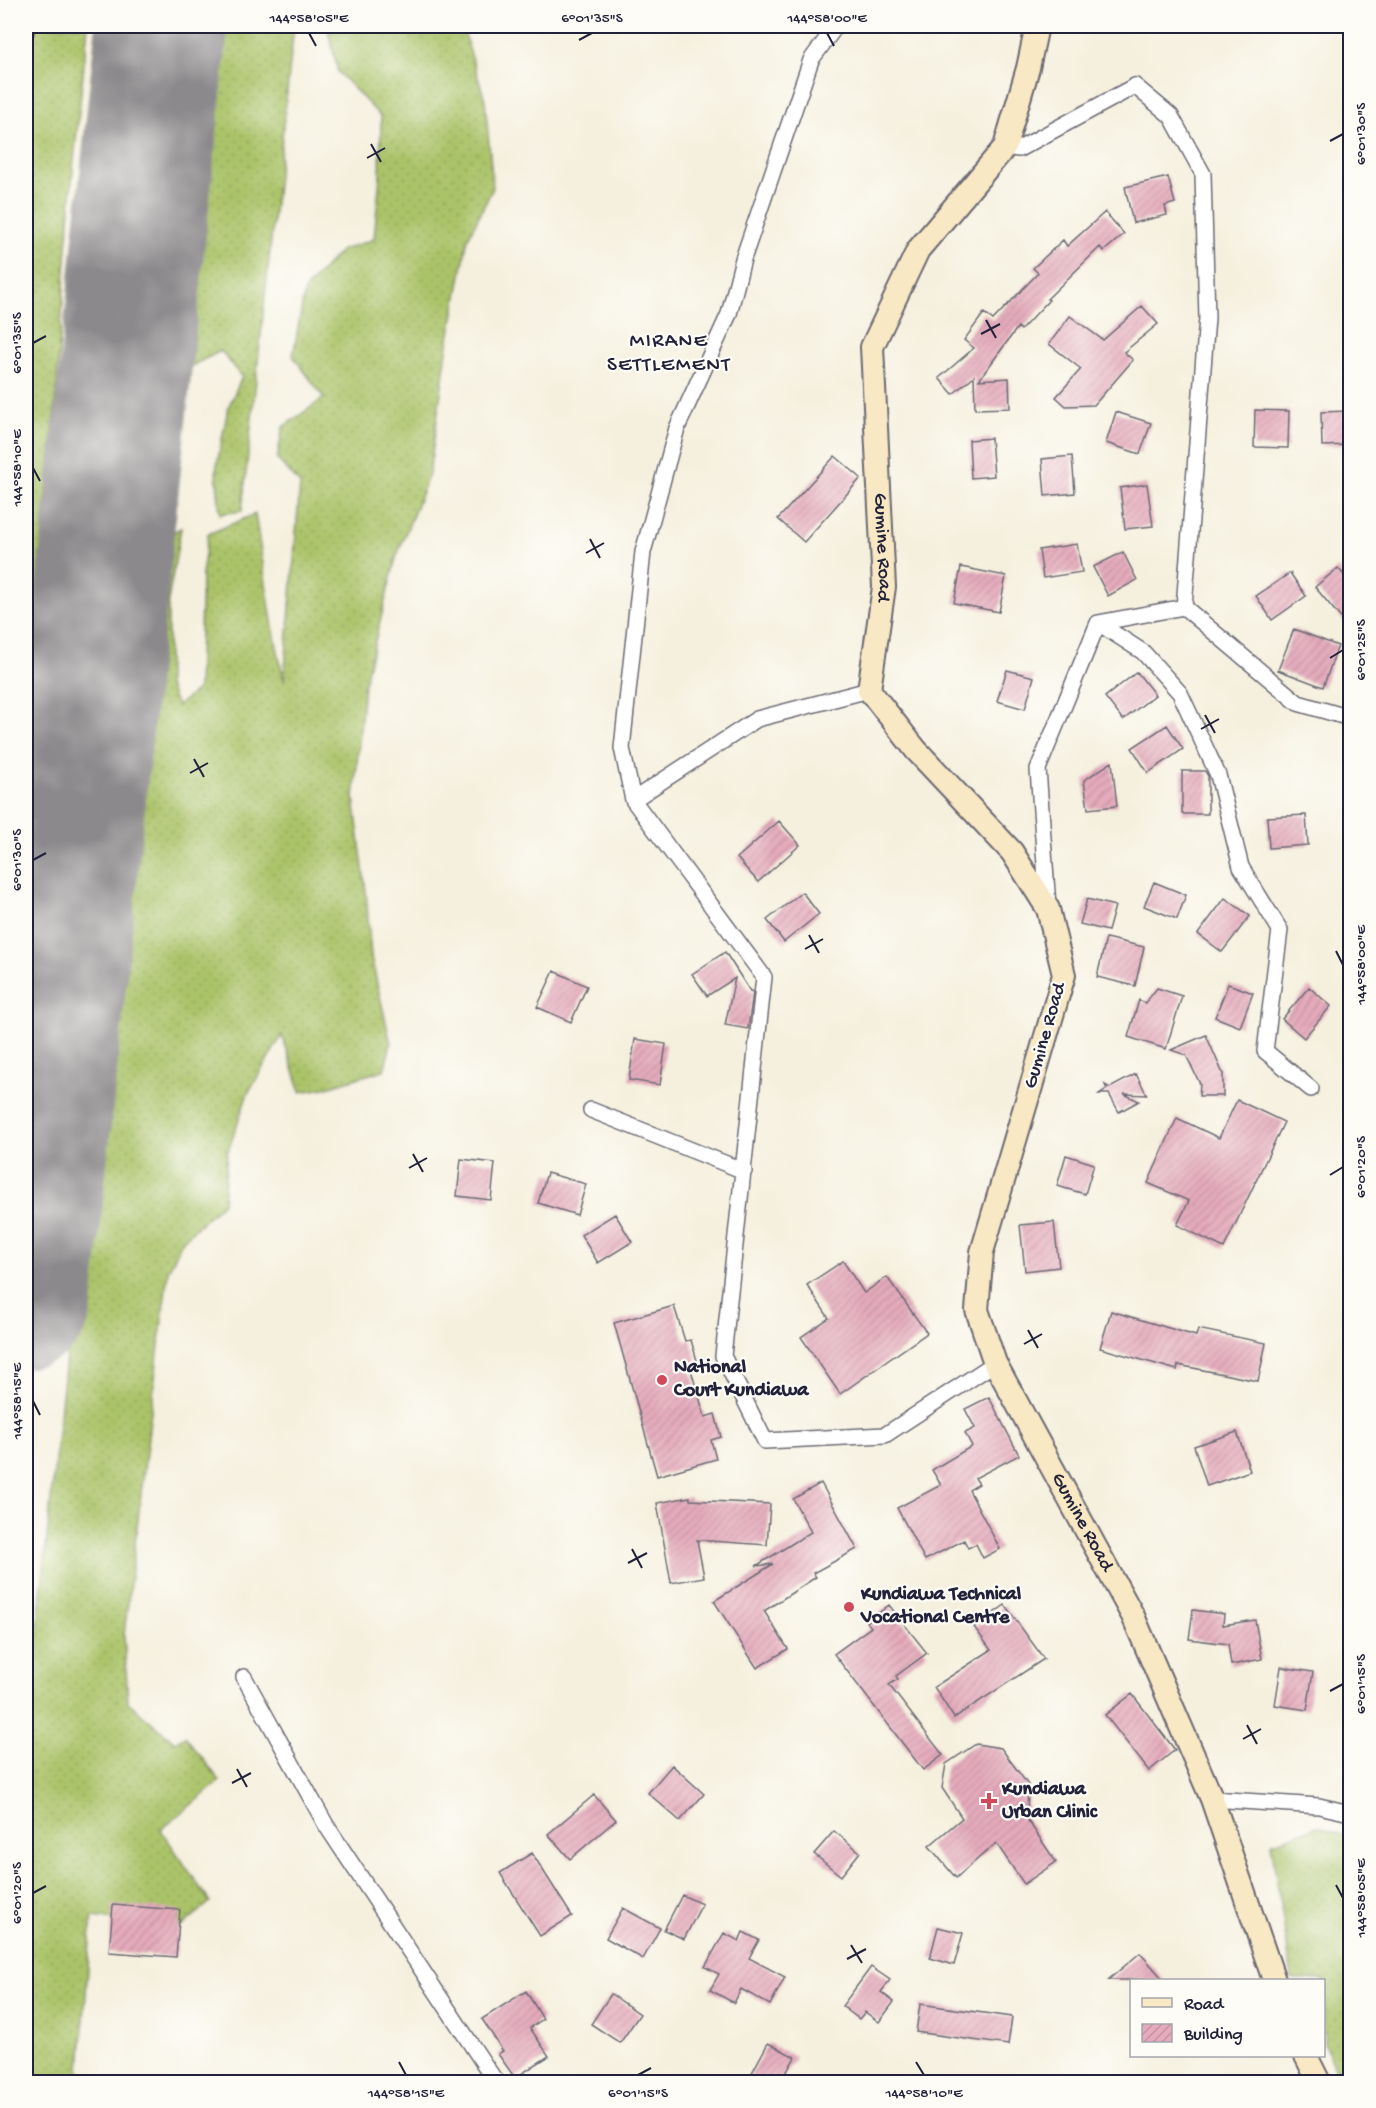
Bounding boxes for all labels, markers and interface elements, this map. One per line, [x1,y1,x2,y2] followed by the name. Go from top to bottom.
[269,10,349,28] text: 144°58'05"E
[561,10,623,28] text: 6°01'35"S
[786,10,867,28] text: 144°58'00"E
[1353,103,1371,165] text: 6°01'30"S
[9,312,27,374] text: 6°01'35"S
[607,330,731,379] district label: MIRANE SETTLEMENT
[9,429,27,508] text: 144°58'10"E
[868,492,896,605] street label: Gumine Road
[1353,619,1371,681] text: 6°01'25"S
[9,829,27,891] text: 6°01'30"S
[1353,925,1371,1006] text: 144°58'00"E
[1020,978,1073,1091] street label: Gumine Road
[1353,1136,1371,1198] text: 6°01'20"S
[673,1357,809,1403] place label: National Court Kundiawa
[9,1362,27,1440] text: 144°58'15"E
[655,1373,669,1387] marker: National Court Kundiawa
[1046,1469,1119,1578] street label: Gumine Road
[860,1584,1022,1630] place label: Kundiawa Technical Vocational Centre
[842,1600,856,1614] marker: Kundiawa Technical Vocational Centre
[1353,1654,1371,1714] text: 6°01'15"S
[1001,1779,1098,1825] place label: Kundiawa Urban Clinic
[980,1792,998,1810] marker: Kundiawa Urban Clinic
[1353,1858,1371,1938] text: 144°58'05"E
[9,1862,27,1924] text: 6°01'20"S
[1130,1979,1325,2057] legend
[1184,1995,1225,2016] text: Road
[1183,2025,1243,2046] text: Building
[367,2085,445,2103] text: 144°58'15"E
[608,2085,668,2103] text: 6°01'15"S
[884,2085,963,2103] text: 144°58'10"E

